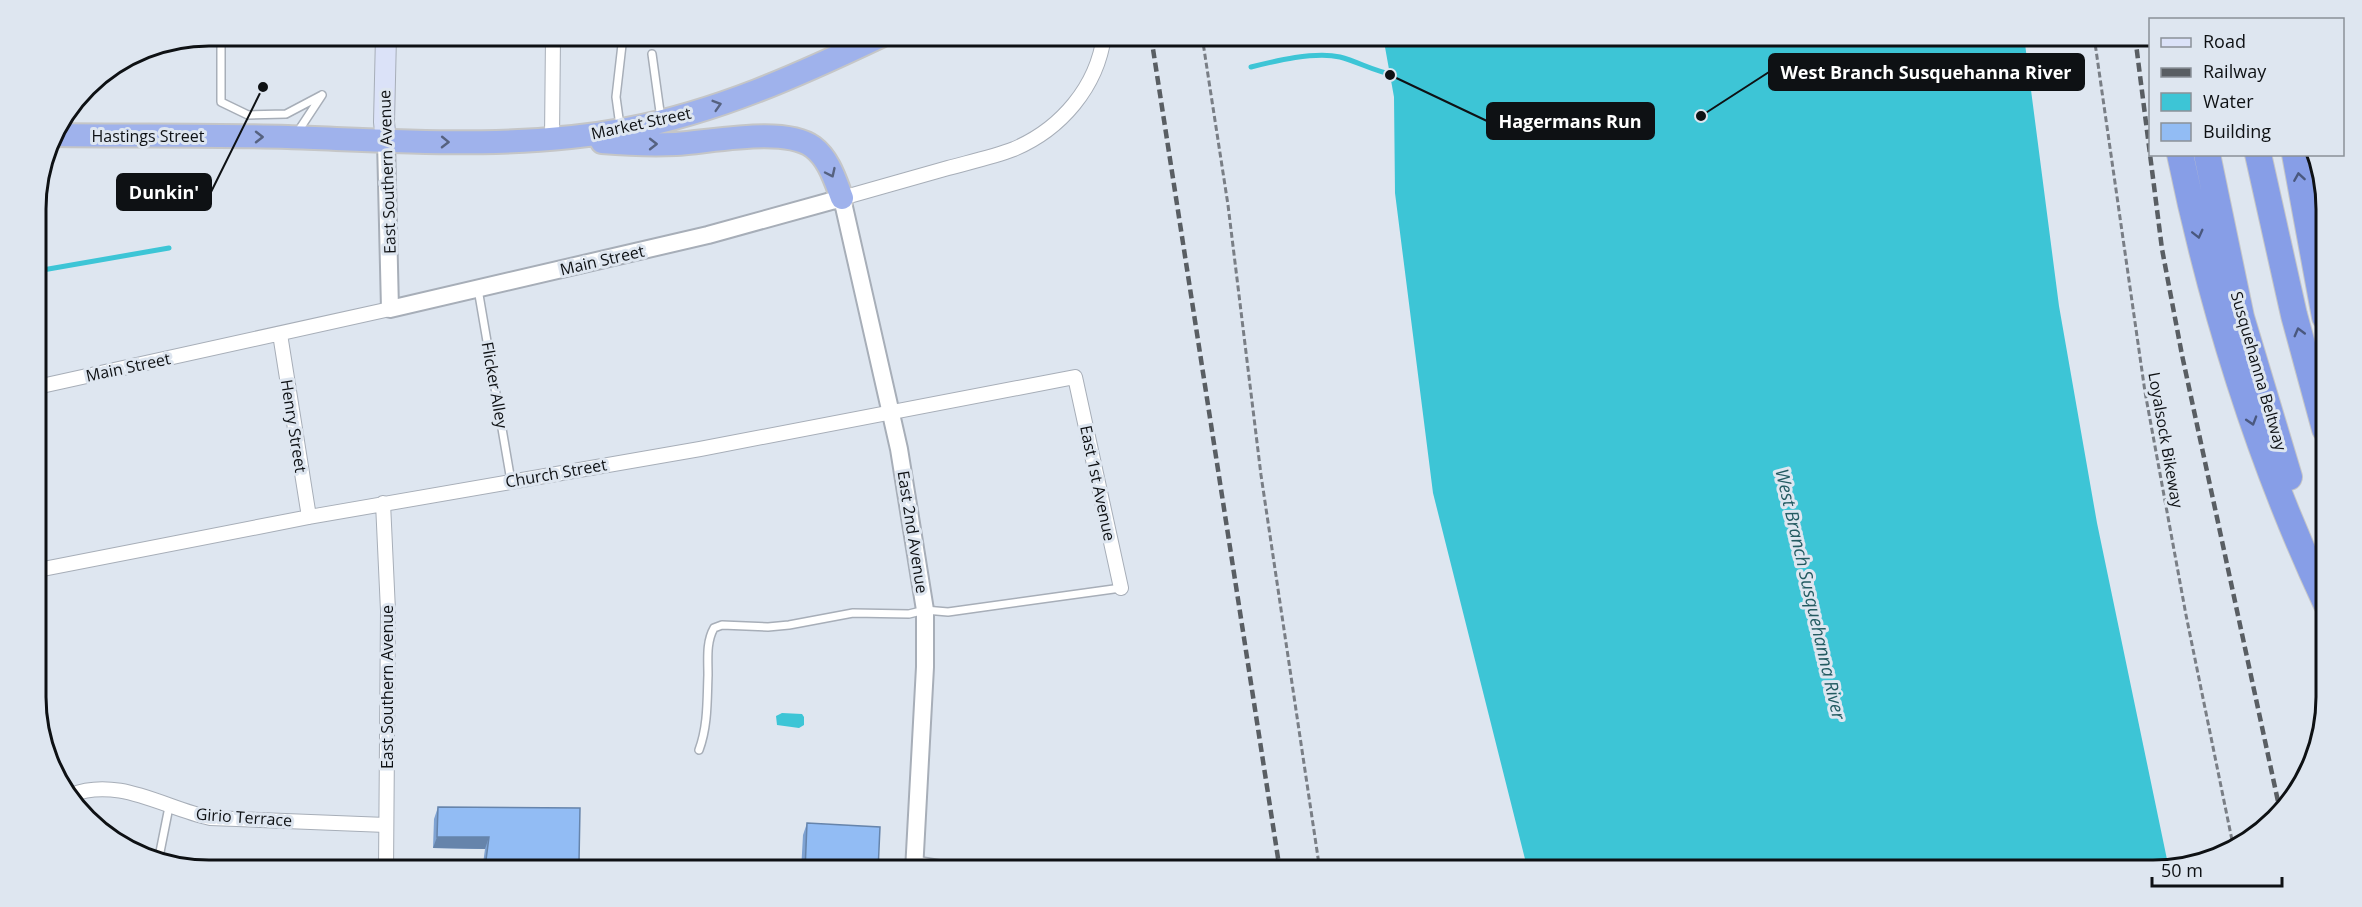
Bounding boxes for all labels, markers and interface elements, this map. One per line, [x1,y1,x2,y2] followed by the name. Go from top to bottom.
[2149,18,2344,156] legend
[2203,29,2246,53] text: Road
[1769,54,2084,90] callout: West Branch Susquehanna River
[2203,59,2267,83] text: Railway
[1780,60,2072,84] text: West Branch Susquehanna River
[2203,89,2254,113] text: Water
[373,90,401,254] street label: East Southern Avenue
[711,100,722,112] one-way arrow
[589,102,693,144] street label: Market Street
[1487,103,1654,139] callout: Hagermans Run
[1498,109,1642,133] text: Hagermans Run
[2203,119,2271,143] text: Building
[91,125,205,147] street label: Hastings Street
[254,131,263,143] one-way arrow
[440,136,449,149] one-way arrow
[648,138,657,150] one-way arrow
[824,166,836,177] one-way arrow
[2293,172,2305,181] one-way arrow
[117,174,211,210] callout: Dunkin'
[129,180,199,204] text: Dunkin'
[2190,228,2203,238] one-way arrow
[558,240,647,280] street label: Main Street
[2226,289,2293,454] street label: Susquehanna Beltway
[2294,327,2306,338] one-way arrow
[477,340,514,431] street label: Flicker Alley
[84,347,173,387] street label: Main Street
[2143,370,2189,511] street label: Loyalsock Bikeway
[276,378,312,474] street label: Henry Street
[2245,415,2257,426] one-way arrow
[1075,423,1121,543] street label: East 1st Avenue
[504,453,609,493] street label: Church Street
[1770,466,1852,723] water label: West Branch Susquehanna River
[892,469,934,595] street label: East 2nd Avenue
[376,605,398,769] street label: East Southern Avenue
[195,803,293,831] street label: Girio Terrace
[2152,850,2282,888] scale bar
[2161,858,2203,882] text: 50 m

